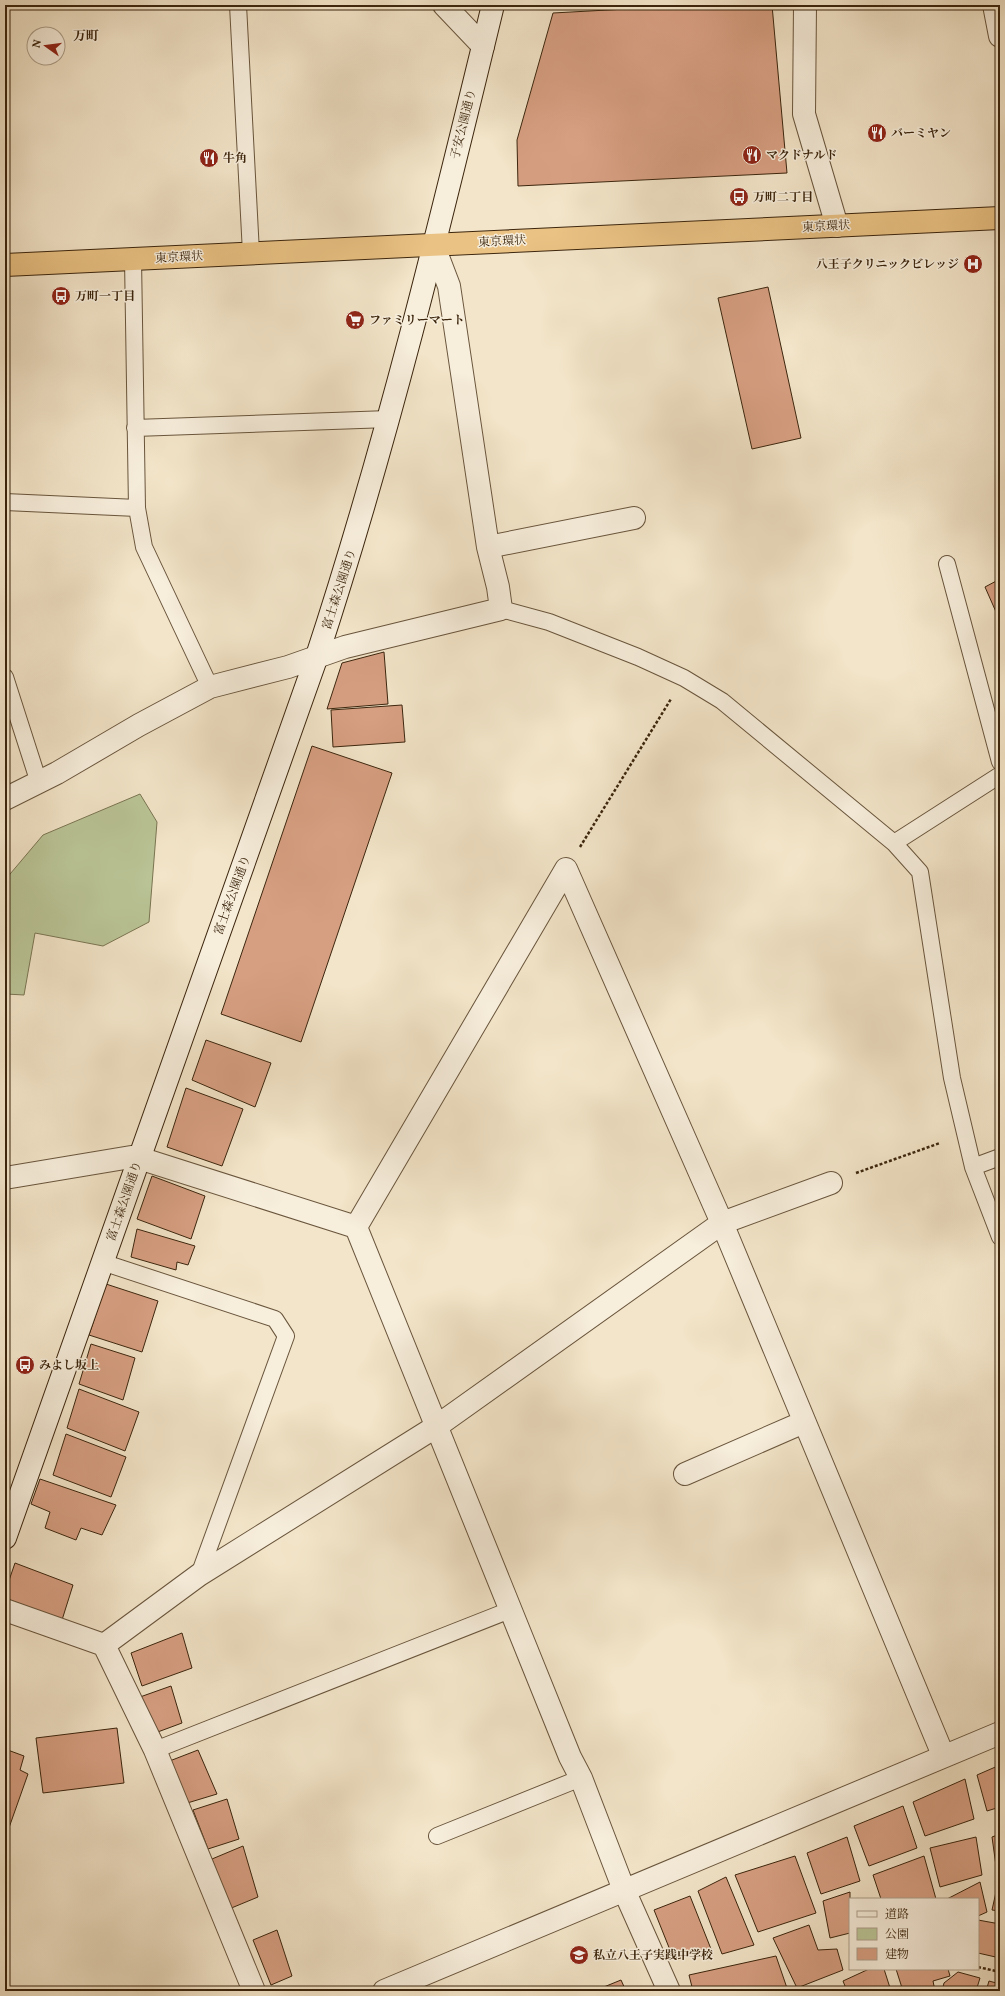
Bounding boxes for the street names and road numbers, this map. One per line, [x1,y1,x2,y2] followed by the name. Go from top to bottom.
[447,87,480,161] street label: 子安公園通り
[802,218,850,236] street label: 東京環状
[478,233,526,251] street label: 東京環状
[155,249,203,267] street label: 東京環状
[319,547,361,632] street label: 富士森公園通り
[211,853,255,938] street label: 富士森公園通り
[104,1159,146,1244] street label: 富士森公園通り

